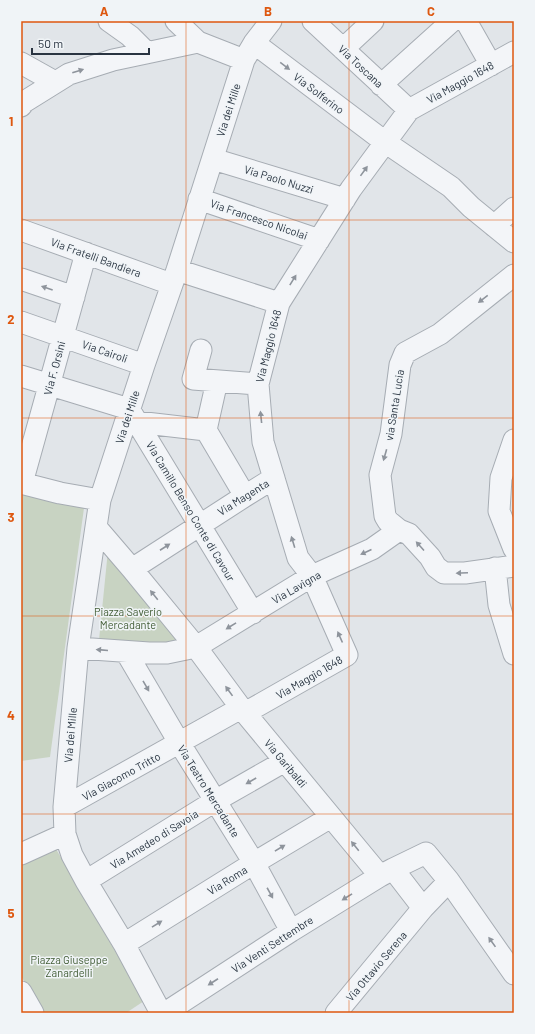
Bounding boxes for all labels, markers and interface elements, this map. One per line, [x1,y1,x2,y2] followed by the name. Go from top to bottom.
[100,3,109,19] text: A
[264,3,272,19] text: B
[427,3,435,19] text: C
[32,30,149,56] scale bar
[38,36,63,50] text: 50 m
[336,42,386,90] street label: Via Toscana
[424,58,496,106] street label: Via Maggio 1648
[279,62,290,71] one-way arrow
[72,68,84,74] one-way arrow
[291,70,347,116] street label: Via Solferino
[213,81,243,138] street label: Via dei Mille
[9,113,13,129] text: 1
[243,162,315,196] street label: Via Paolo Nuzzi
[360,166,368,176] one-way arrow
[209,196,310,242] street label: Via Francesco Nicolai
[49,235,143,279] street label: Via Fratelli Bandiera
[289,275,297,285] one-way arrow
[41,285,53,291] one-way arrow
[478,295,489,303] one-way arrow
[253,308,283,384] street label: Via Maggio 1648
[7,311,15,327] text: 2
[80,337,130,365] street label: Via Cairoli
[41,339,68,396] street label: Via F. Orsini
[382,368,406,442] street label: via Santa Lucia
[112,388,142,445] street label: Via dei Mille
[257,411,264,423] one-way arrow
[144,439,238,583] street label: Via Camillo Benso Conte di Cavour
[382,450,388,462] one-way arrow
[215,476,271,518] street label: Via Magenta
[7,509,15,525] text: 3
[290,536,296,548] one-way arrow
[415,541,425,551] one-way arrow
[159,544,171,551] one-way arrow
[361,549,372,555] one-way arrow
[269,568,323,606] street label: Via Lavigna
[455,570,468,576] one-way arrow
[149,590,158,601] one-way arrow
[94,605,162,631] park label: Piazza Saverio Mercadante
[225,622,237,629] one-way arrow
[336,631,342,643] one-way arrow
[96,646,108,653] one-way arrow
[273,653,345,701] street label: Via Maggio 1648
[142,680,149,692] one-way arrow
[225,686,233,696] one-way arrow
[7,707,15,723] text: 4
[61,707,79,763] street label: Via dei Mille
[262,736,310,790] street label: Via Garibaldi
[175,742,243,840] street label: Via Teatro Mercadante
[80,749,162,803] street label: Via Giacomo Tritto
[245,777,257,784] one-way arrow
[108,807,200,871] street label: Via Amedeo di Savoia
[351,841,359,852] one-way arrow
[274,844,286,851] one-way arrow
[205,863,249,897] street label: Via Roma
[267,887,274,899] one-way arrow
[341,893,352,900] one-way arrow
[7,905,15,921] text: 5
[229,913,315,975] street label: Via Venti Settembre
[151,920,163,927] one-way arrow
[343,928,409,1004] street label: Via Ottavio Serena
[488,936,496,947] one-way arrow
[30,953,108,979] park label: Piazza Giuseppe Zanardelli
[207,978,219,985] one-way arrow

